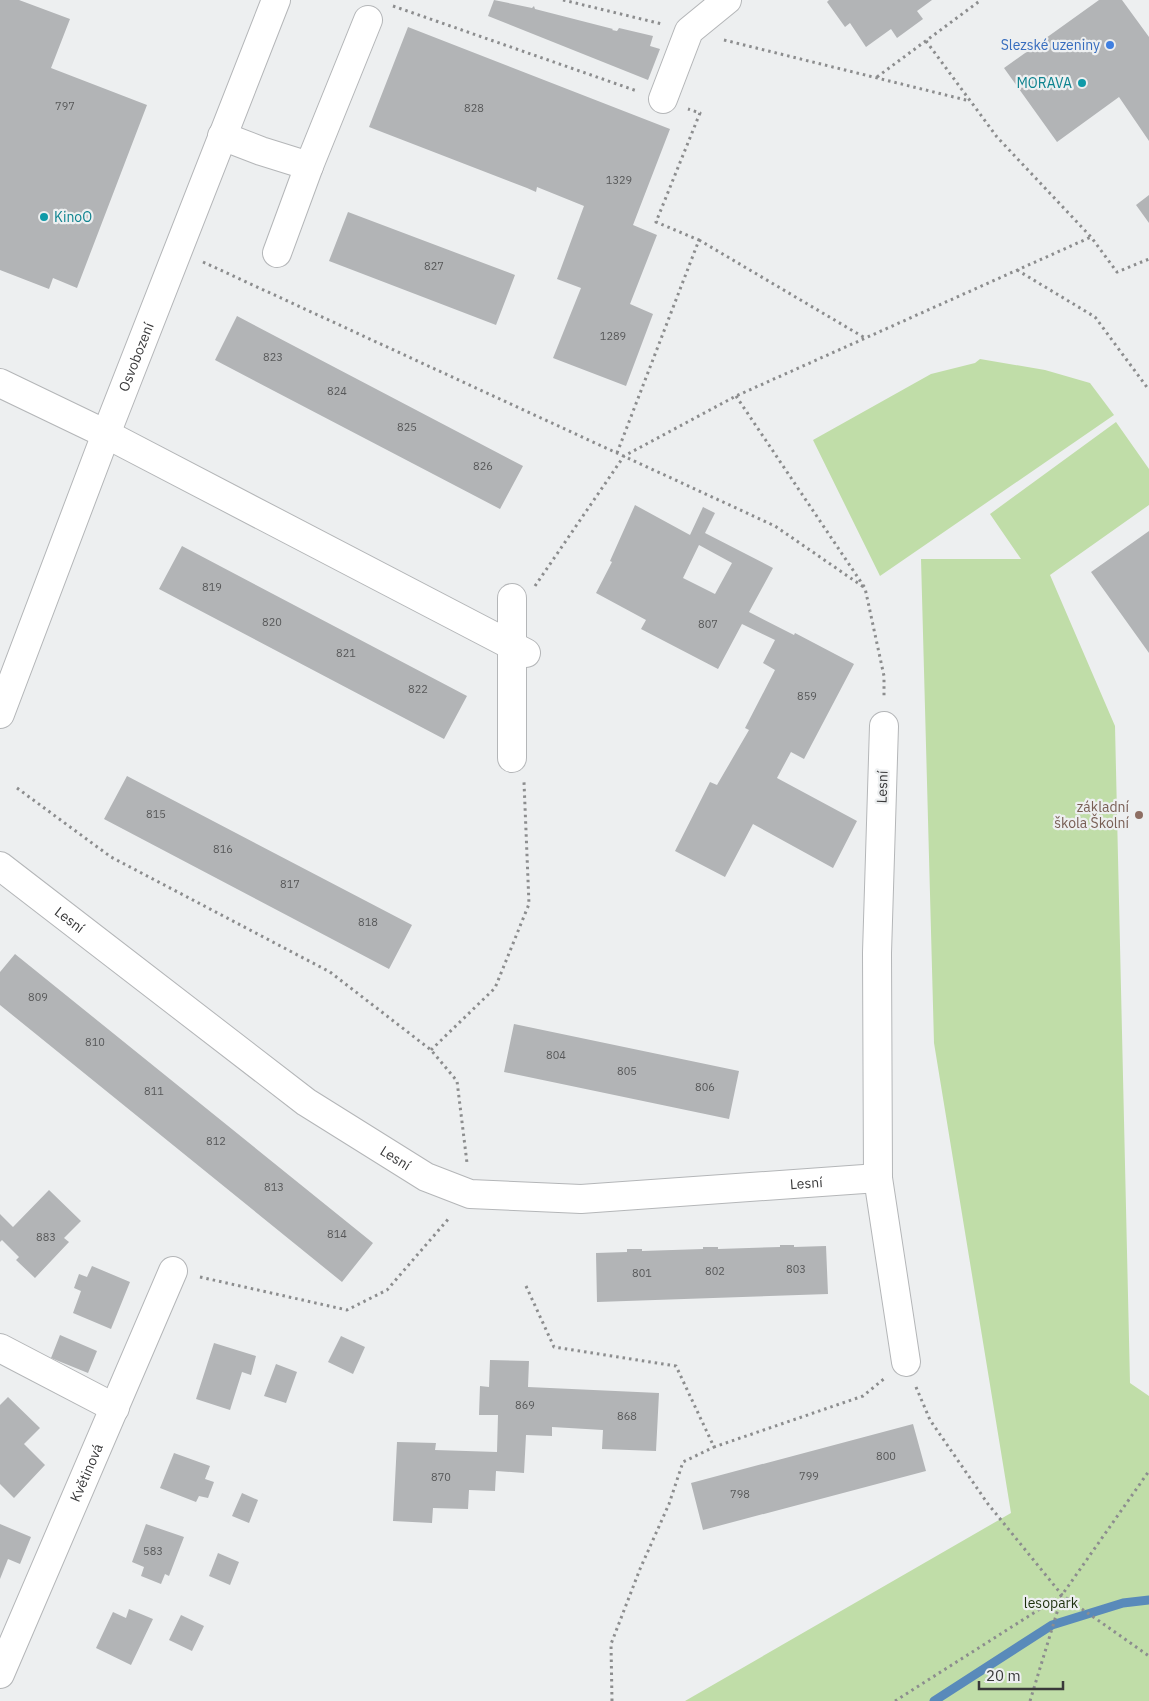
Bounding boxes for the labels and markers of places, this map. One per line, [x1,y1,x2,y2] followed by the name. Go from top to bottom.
[1001,36,1100,54] place label: Slezské uzeniny
[1104,39,1116,51] marker: Slezské uzeniny
[1016,74,1072,92] place label: MORAVA
[1076,77,1088,89] marker: MORAVA
[54,208,92,226] place label: KinoO
[38,211,50,223] marker: KinoO
[1054,798,1129,832] place label: základní škola Školní
[1133,809,1145,821] marker: základní škola Školní

